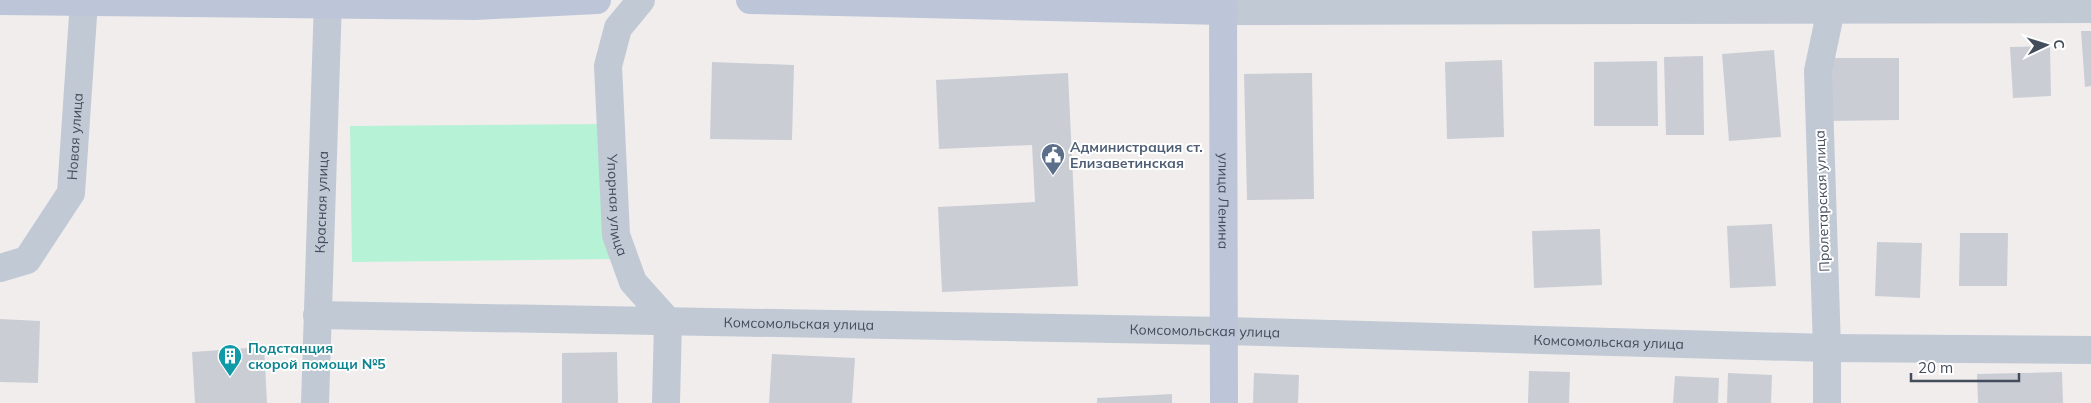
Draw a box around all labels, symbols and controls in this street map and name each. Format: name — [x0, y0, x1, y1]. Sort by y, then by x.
north arrow — [2021, 20, 2071, 70]
text: С — [2050, 39, 2068, 50]
street label: Новая улица — [63, 92, 87, 181]
street label: Пролетарская улица — [1811, 130, 1833, 272]
place label: Администрация ст. Елизаветинская — [1070, 138, 1203, 172]
public building icon: Администрация ст. Елизаветинская — [1040, 142, 1066, 176]
street label: Красная улица — [311, 151, 332, 254]
street label: Упорная улица — [603, 153, 632, 258]
street label: улица Ленина — [1214, 153, 1233, 249]
street label: Комсомольская улица — [723, 313, 874, 334]
street label: Комсомольская улица — [1129, 320, 1280, 342]
street label: Комсомольская улица — [1533, 331, 1684, 353]
place label: Подстанция скорой помощи №5 — [248, 339, 386, 373]
building icon: Подстанция скорой помощи №5 — [217, 343, 243, 377]
scale bar — [1911, 350, 2018, 382]
text: 20 m — [1918, 358, 1953, 377]

